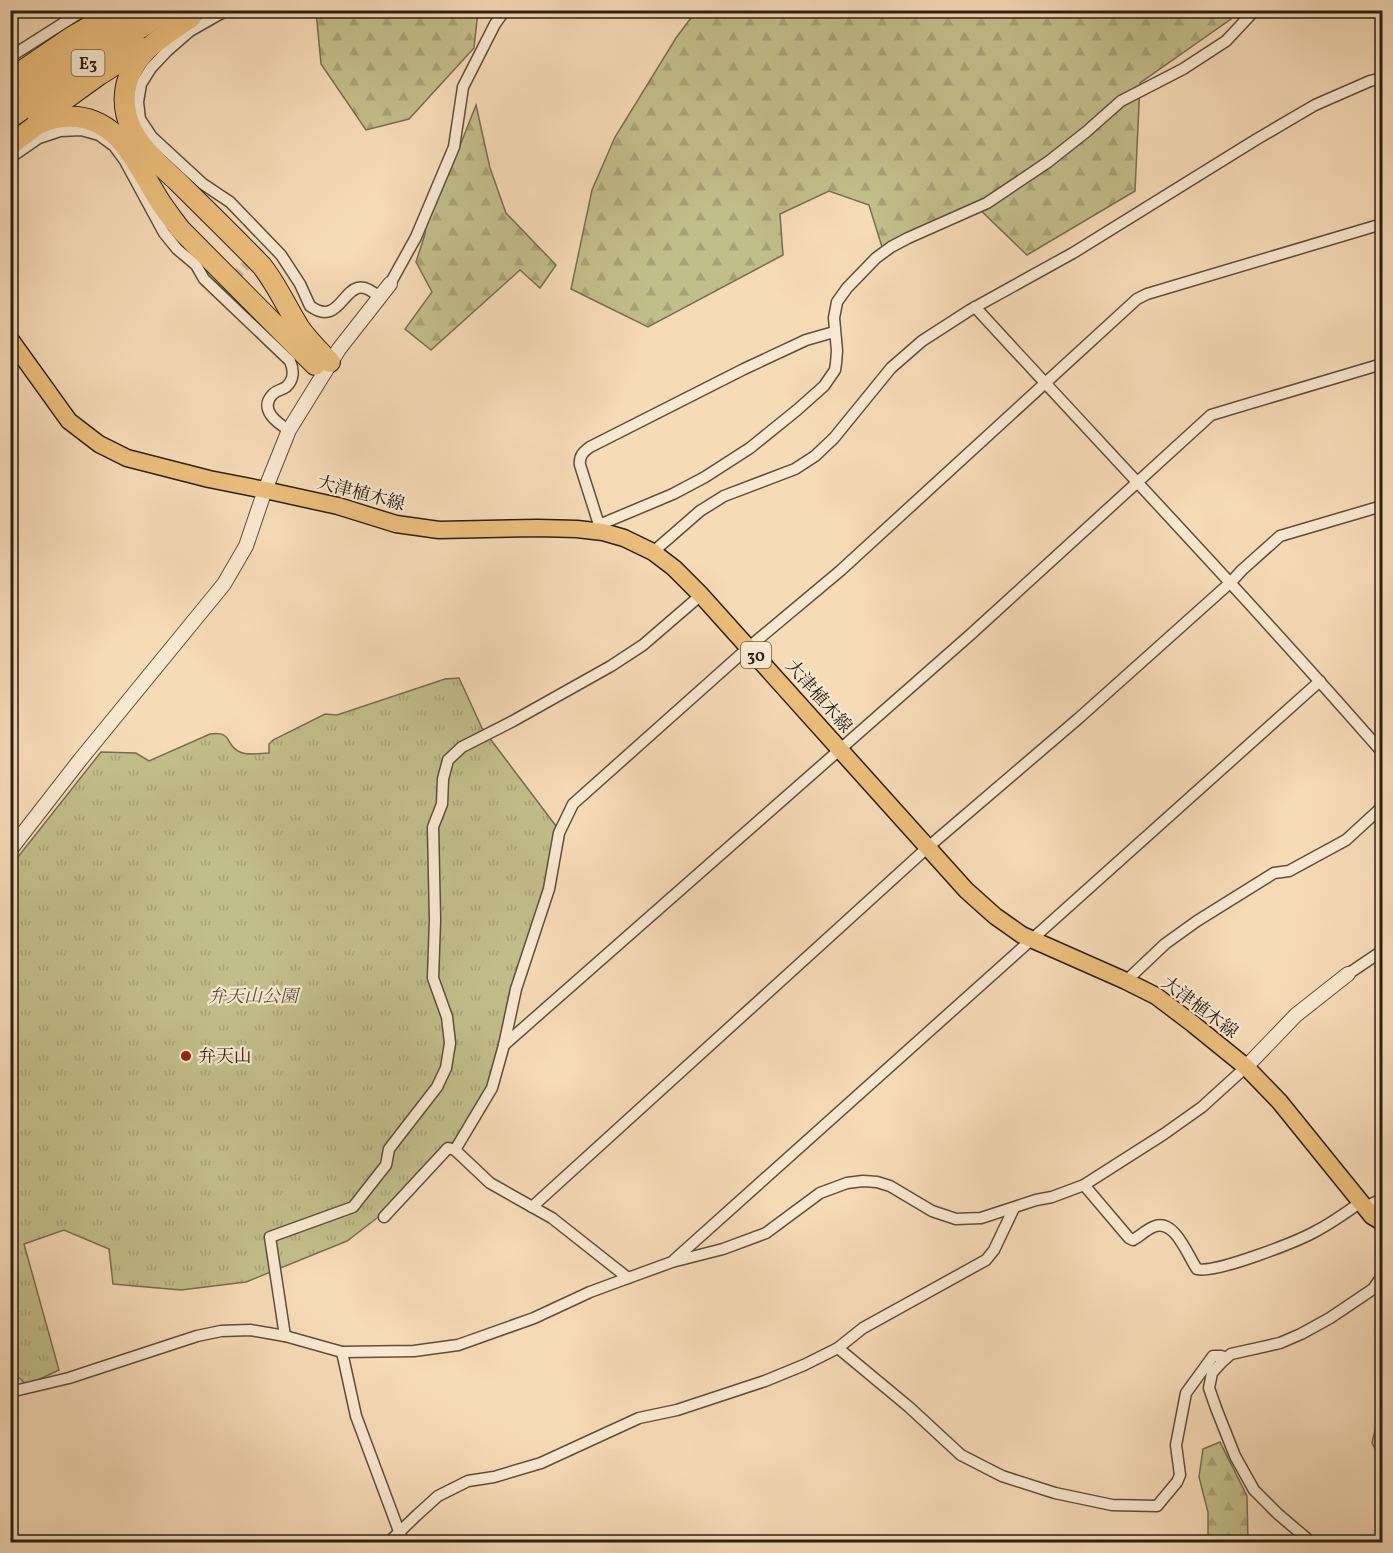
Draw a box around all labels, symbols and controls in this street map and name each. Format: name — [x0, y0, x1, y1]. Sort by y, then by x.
road number: E3 — [72, 50, 104, 76]
street label: 大津植木線 — [314, 471, 407, 518]
road number: 30 — [741, 642, 771, 668]
street label: 大津植木線 — [779, 655, 857, 739]
street label: 大津植木線 — [1156, 971, 1243, 1045]
park label: 弁天山公園 — [208, 985, 301, 1010]
place label: 弁天山 — [198, 1045, 252, 1070]
marker: 弁天山 — [179, 1049, 193, 1063]

